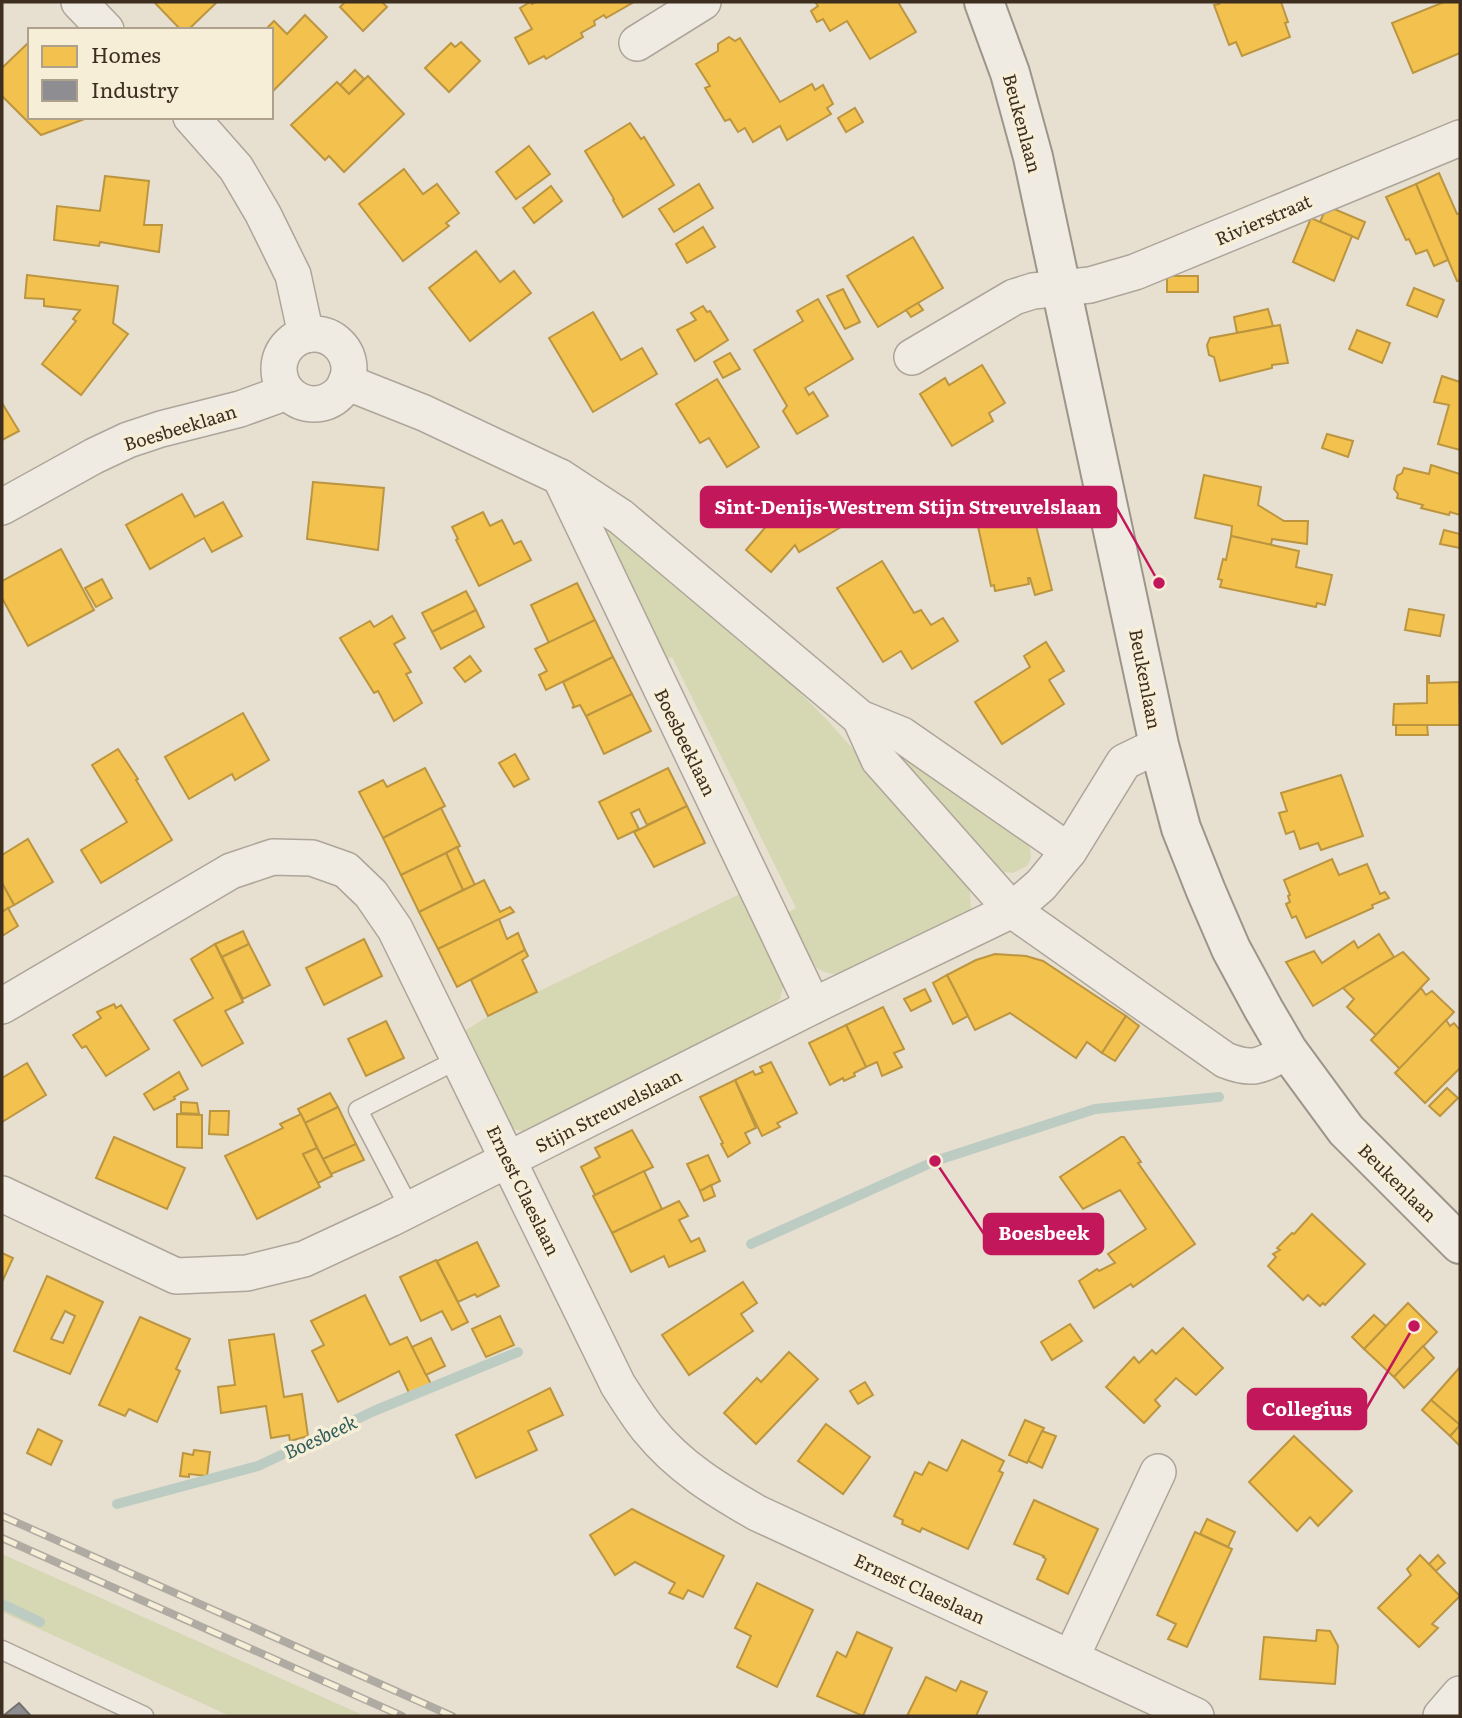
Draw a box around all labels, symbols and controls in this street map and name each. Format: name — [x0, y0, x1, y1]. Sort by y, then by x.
legend — [28, 28, 273, 119]
text: Homes — [91, 38, 161, 69]
street label: Beukenlaan — [997, 70, 1049, 176]
text: Industry — [91, 73, 179, 104]
street label: Rivierstraat — [1211, 186, 1316, 251]
street label: Boesbeeklaan — [120, 397, 240, 457]
callout: Sint-Denijs-Westrem Stijn Streuvelslaan — [701, 487, 1116, 527]
text: Sint-Denijs-Westrem Stijn Streuvelslaan — [715, 492, 1101, 520]
street label: Beukenlaan — [1123, 627, 1169, 732]
street label: Boesbeeklaan — [648, 684, 724, 800]
street label: Stijn Streuvelslaan — [530, 1061, 686, 1159]
street label: Ernest Claeslaan — [481, 1120, 567, 1260]
street label: Beukenlaan — [1353, 1137, 1444, 1228]
callout: Boesbeek — [984, 1214, 1103, 1254]
text: Boesbeek — [998, 1218, 1090, 1246]
callout: Collegius — [1248, 1389, 1366, 1429]
text: Collegius — [1262, 1394, 1352, 1422]
water label: Boesbeek — [279, 1407, 362, 1465]
street label: Ernest Claeslaan — [850, 1546, 990, 1630]

